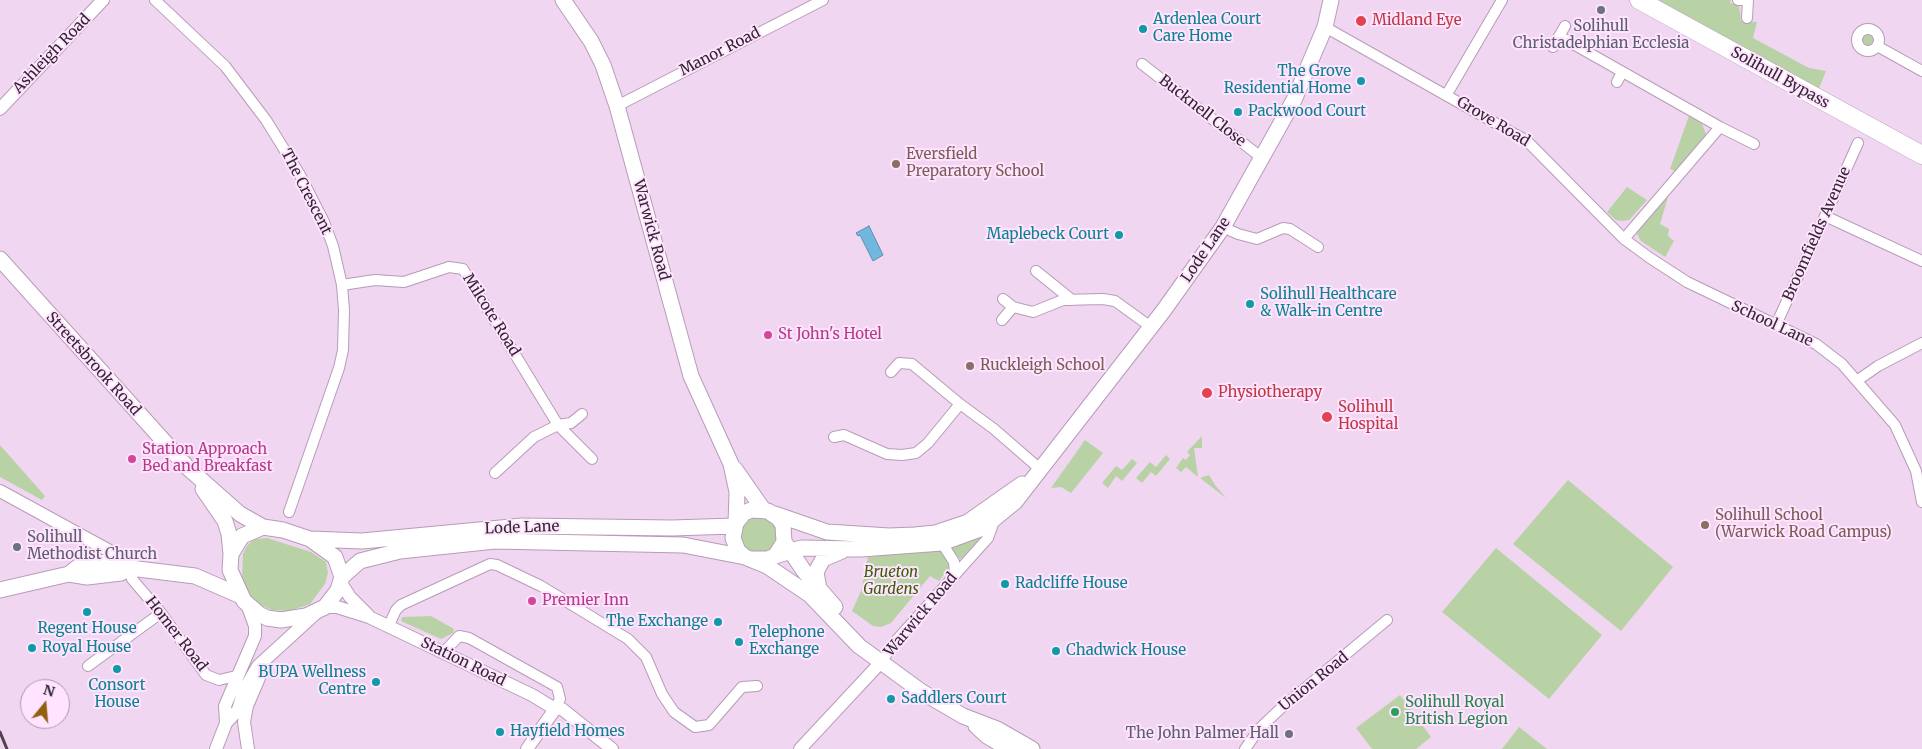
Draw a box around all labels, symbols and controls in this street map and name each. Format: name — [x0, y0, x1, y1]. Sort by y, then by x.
marker: Solihull Christadelphian Ecclesia — [1595, 4, 1607, 16]
street label: Ashleigh Road — [10, 11, 94, 97]
place label: Ardenlea Court Care Home — [1153, 11, 1261, 46]
place label: Midland Eye — [1372, 12, 1462, 30]
marker: Midland Eye — [1354, 14, 1368, 28]
place label: Solihull Christadelphian Ecclesia — [1513, 18, 1689, 53]
marker: Ardenlea Court Care Home — [1137, 23, 1149, 35]
street label: Manor Road — [677, 24, 763, 80]
street label: Solihull Bypass — [1728, 43, 1832, 113]
place label: The Grove Residential Home — [1224, 63, 1351, 98]
street label: Bucknell Close — [1155, 71, 1249, 151]
marker: The Grove Residential Home — [1355, 75, 1367, 87]
street label: Grove Road — [1453, 93, 1533, 151]
place label: Packwood Court — [1248, 103, 1366, 121]
marker: Packwood Court — [1232, 106, 1244, 118]
street label: The Crescent — [277, 146, 335, 238]
place label: Eversfield Preparatory School — [906, 146, 1044, 181]
marker: Eversfield Preparatory School — [890, 158, 902, 170]
street label: Broomfields Avenue — [1779, 164, 1855, 304]
street label: Warwick Road — [629, 177, 673, 283]
street label: Lode Lane — [1178, 214, 1234, 286]
place label: Maplebeck Court — [987, 226, 1109, 244]
marker: Maplebeck Court — [1113, 229, 1125, 241]
street label: Milcote Road — [459, 270, 523, 360]
place label: Solihull Healthcare & Walk-in Centre — [1260, 286, 1397, 321]
street label: School Lane — [1728, 297, 1816, 351]
marker: Solihull Healthcare & Walk-in Centre — [1244, 298, 1256, 310]
street label: Streetsbrook Road — [42, 309, 144, 419]
place label: St John's Hotel — [778, 326, 882, 344]
marker: St John's Hotel — [762, 329, 774, 341]
place label: Ruckleigh School — [980, 357, 1105, 375]
marker: Ruckleigh School — [964, 360, 976, 372]
place label: Physiotherapy — [1218, 384, 1322, 402]
marker: Physiotherapy — [1200, 386, 1214, 400]
place label: Solihull Hospital — [1338, 399, 1398, 434]
marker: Solihull Hospital — [1320, 410, 1334, 424]
place label: Station Approach Bed and Breakfast — [142, 441, 272, 476]
marker: Station Approach Bed and Breakfast — [126, 453, 138, 465]
place label: Solihull School (Warwick Road Campus) — [1715, 507, 1892, 542]
street label: Lode Lane — [484, 518, 560, 538]
marker: Solihull School (Warwick Road Campus) — [1699, 519, 1711, 531]
place label: Solihull Methodist Church — [27, 529, 157, 564]
marker: Solihull Methodist Church — [11, 541, 23, 553]
park label: Brueton Gardens — [863, 564, 919, 599]
street label: Warwick Road — [881, 569, 961, 661]
place label: Radcliffe House — [1015, 575, 1128, 593]
marker: Radcliffe House — [999, 578, 1011, 590]
place label: Premier Inn — [542, 592, 629, 610]
street label: Homer Road — [141, 593, 211, 675]
marker: Premier Inn — [526, 595, 538, 607]
marker: Regent House — [81, 606, 93, 618]
place label: The Exchange — [606, 613, 708, 631]
marker: The Exchange — [712, 616, 724, 628]
place label: Regent House — [37, 620, 137, 638]
place label: Telephone Exchange — [749, 624, 825, 659]
street label: Station Road — [418, 634, 508, 690]
marker: Telephone Exchange — [733, 636, 745, 648]
place label: Royal House — [42, 639, 131, 657]
marker: Royal House — [26, 642, 38, 654]
place label: Chadwick House — [1066, 642, 1186, 660]
marker: Chadwick House — [1050, 645, 1062, 657]
street label: Union Road — [1276, 649, 1352, 715]
marker: Consort House — [111, 663, 123, 675]
place label: BUPA Wellness Centre — [258, 664, 366, 699]
marker: BUPA Wellness Centre — [370, 676, 382, 688]
place label: Consort House — [89, 677, 145, 712]
north arrow — [20, 679, 70, 729]
text: N — [41, 680, 57, 701]
place label: Saddlers Court — [901, 690, 1007, 708]
marker: Saddlers Court — [885, 693, 897, 705]
place label: Solihull Royal British Legion — [1405, 694, 1508, 729]
marker: Solihull Royal British Legion — [1389, 706, 1401, 718]
place label: Hayfield Homes — [510, 723, 625, 741]
place label: The John Palmer Hall — [1126, 725, 1279, 743]
marker: Hayfield Homes — [494, 726, 506, 738]
marker: The John Palmer Hall — [1283, 728, 1295, 740]

